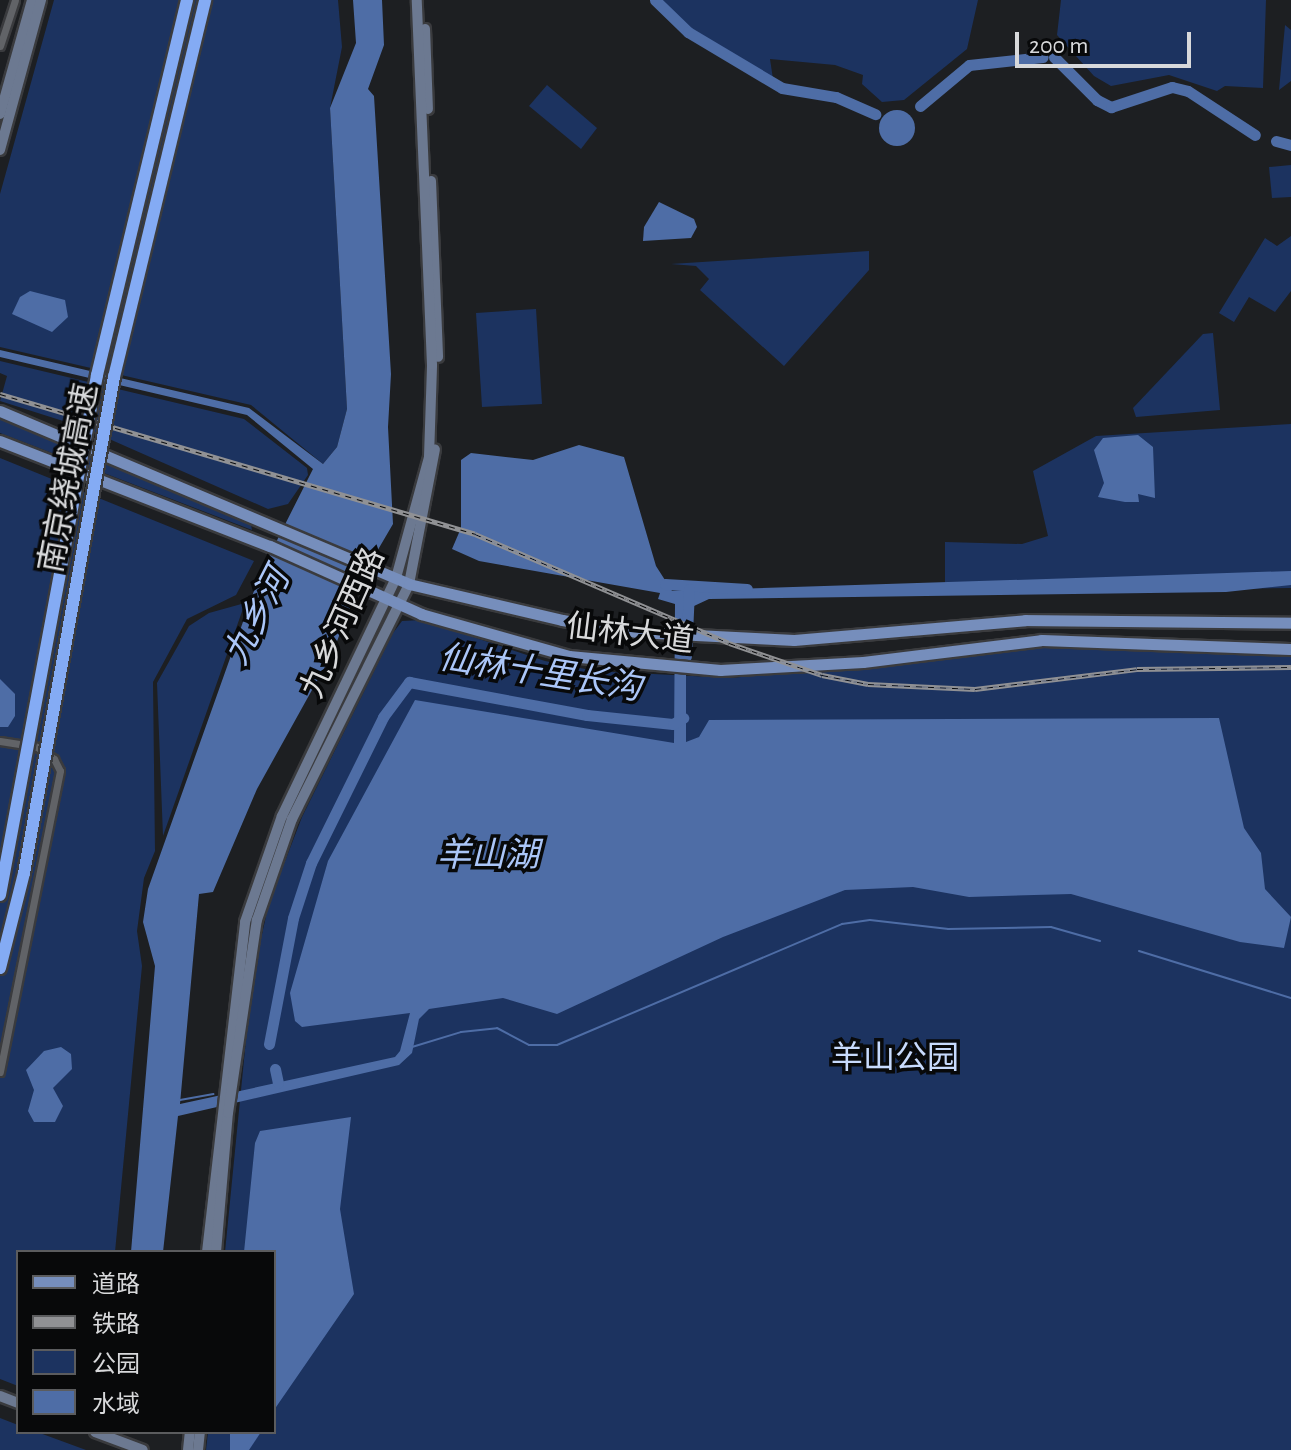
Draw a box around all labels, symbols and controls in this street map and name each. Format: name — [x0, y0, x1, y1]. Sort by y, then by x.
scale bar — [1019, 16, 1195, 66]
text: 200 m — [1029, 34, 1088, 58]
street label: 南京绕城高速 — [32, 380, 106, 576]
street label: 九乡河西路 — [293, 542, 393, 704]
water label: 九乡河 — [217, 562, 299, 672]
street label: 仙林大道 — [564, 607, 696, 661]
water label: 仙林十里长沟 — [436, 638, 644, 710]
water label: 羊山湖 — [437, 837, 539, 877]
park label: 羊山公园 — [831, 1039, 959, 1077]
legend — [16, 1250, 276, 1434]
text: 道路 — [92, 1273, 140, 1297]
text: 铁路 — [92, 1313, 140, 1337]
text: 公园 — [92, 1353, 140, 1377]
text: 水域 — [92, 1393, 140, 1417]

